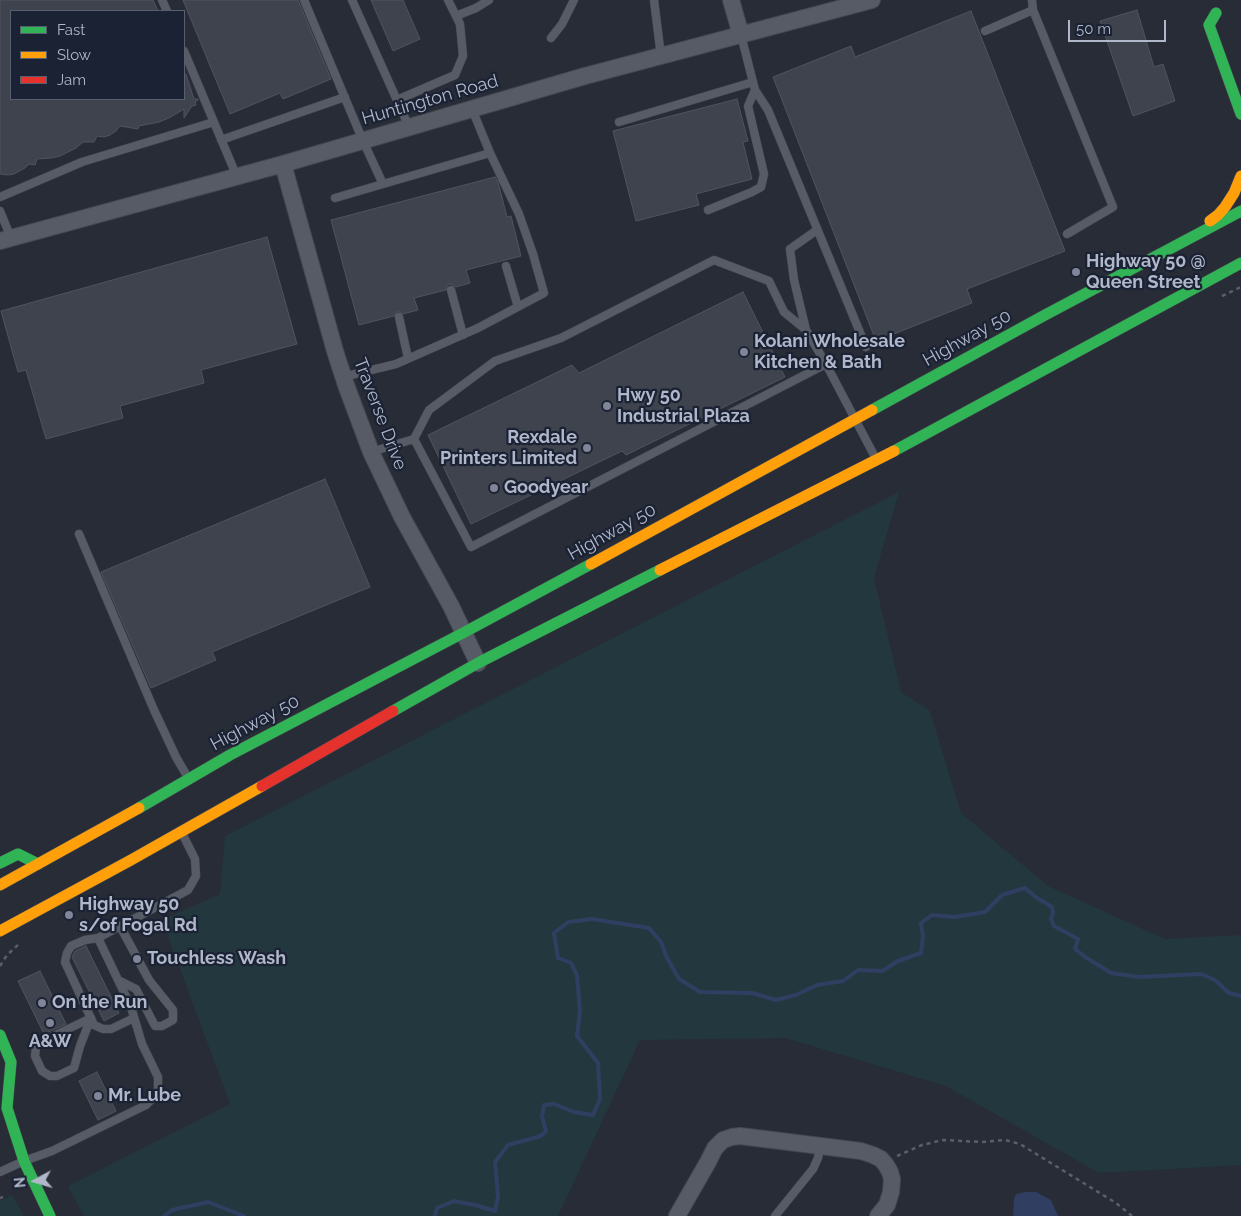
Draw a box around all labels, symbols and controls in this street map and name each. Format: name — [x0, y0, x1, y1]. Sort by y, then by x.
legend — [10, 10, 185, 100]
scale bar — [1071, 10, 1168, 42]
text: 50 m — [1076, 20, 1111, 38]
text: Fast — [57, 21, 85, 39]
text: Slow — [57, 46, 91, 64]
street label: Huntington Road — [359, 70, 501, 130]
text: Jam — [57, 71, 86, 89]
place label: Highway 50 @ Queen Street — [1086, 251, 1206, 294]
marker: Highway 50 @ Queen Street — [1070, 266, 1082, 278]
street label: Highway 50 — [919, 305, 1015, 371]
place label: Kolani Wholesale Kitchen & Bath — [754, 331, 905, 374]
marker: Kolani Wholesale Kitchen & Bath — [738, 346, 750, 358]
street label: Traverse Drive — [349, 355, 411, 473]
place label: Hwy 50 Industrial Plaza — [617, 385, 750, 428]
marker: Hwy 50 Industrial Plaza — [601, 400, 613, 412]
place label: Rexdale Printers Limited — [440, 427, 577, 469]
marker: Rexdale Printers Limited — [581, 442, 593, 454]
place label: Goodyear — [504, 477, 588, 499]
marker: Goodyear — [488, 482, 500, 494]
street label: Highway 50 — [564, 499, 660, 565]
street label: Highway 50 — [207, 691, 303, 755]
place label: Highway 50 s/of Fogal Rd — [79, 894, 197, 936]
marker: Highway 50 s/of Fogal Rd — [63, 909, 75, 921]
place label: Touchless Wash — [147, 948, 286, 970]
marker: Touchless Wash — [131, 953, 143, 965]
place label: On the Run — [52, 992, 147, 1014]
marker: On the Run — [36, 997, 48, 1009]
marker: A&W — [44, 1017, 56, 1029]
place label: A&W — [29, 1031, 71, 1053]
place label: Mr. Lube — [108, 1085, 181, 1107]
marker: Mr. Lube — [92, 1090, 104, 1102]
north arrow — [10, 1156, 60, 1206]
text: N — [12, 1176, 29, 1189]

